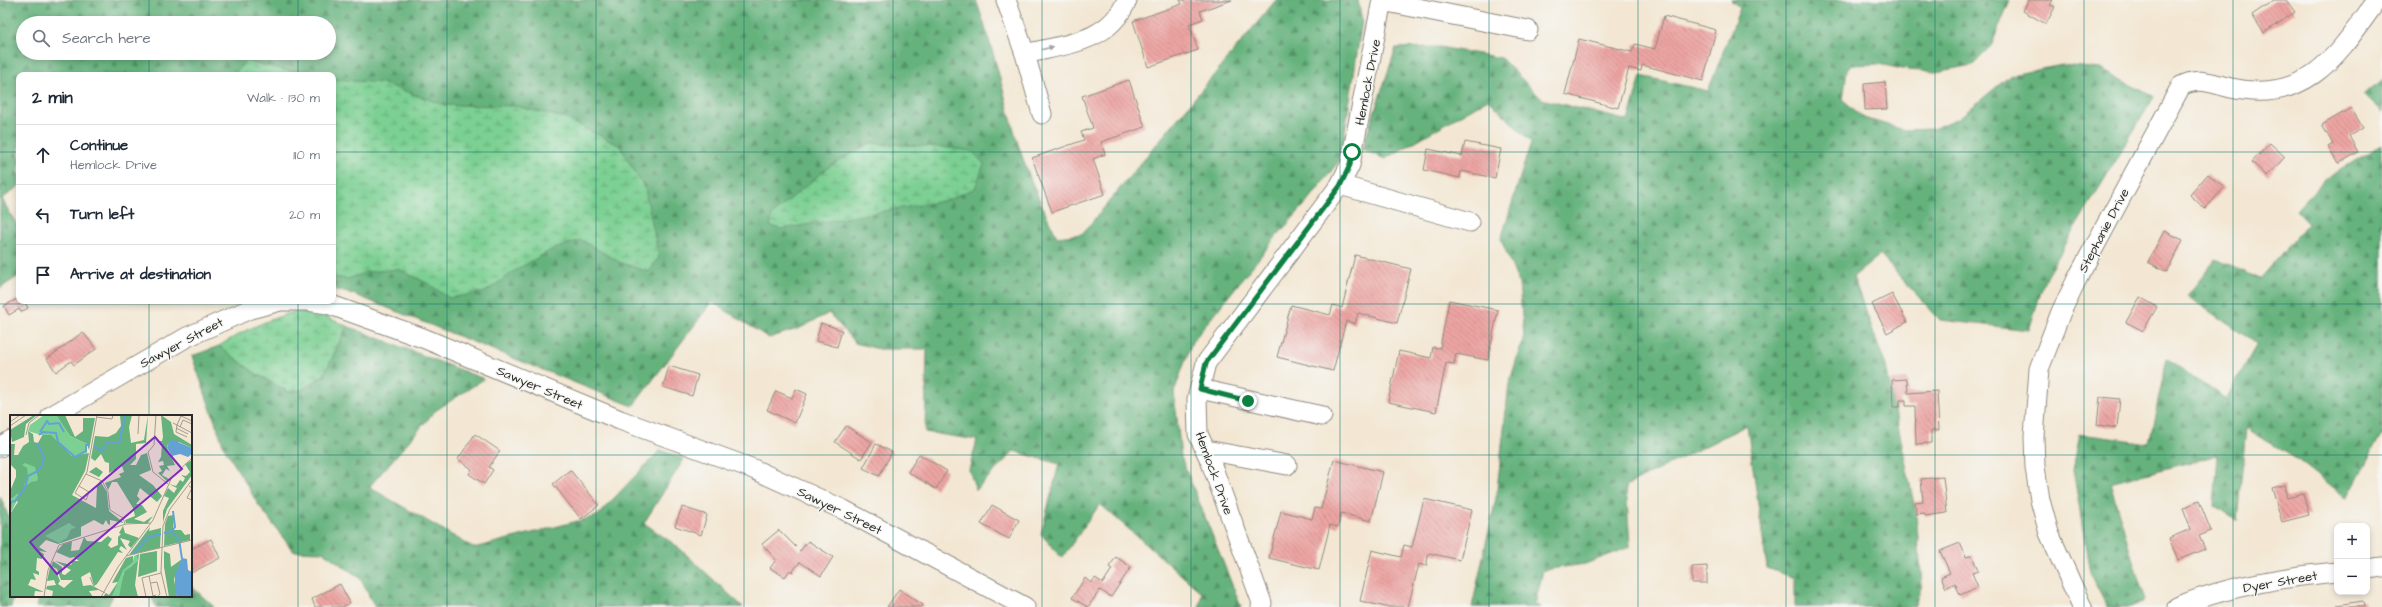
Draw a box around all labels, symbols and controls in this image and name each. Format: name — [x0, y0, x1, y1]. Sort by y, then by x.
search box — [16, 16, 336, 60]
icon: search — [30, 27, 52, 49]
text: Search here — [62, 28, 151, 49]
street label: Hemlock Drive — [1351, 38, 1385, 127]
one-way arrow — [1042, 45, 1054, 51]
text: 2 min — [32, 86, 73, 110]
text: Walk · 130 m — [247, 89, 320, 107]
text: Continue — [70, 135, 128, 156]
route start — [1343, 143, 1361, 161]
icon: ahead — [32, 144, 54, 166]
text: 110 m — [293, 146, 320, 164]
text: Hemlock Drive — [70, 156, 157, 174]
street label: Stephanie Drive — [2074, 185, 2134, 276]
icon: left — [32, 204, 54, 226]
text: Turn left — [70, 204, 134, 225]
text: 20 m — [289, 206, 320, 224]
icon: arrive — [32, 264, 54, 286]
text: Arrive at destination — [70, 264, 211, 285]
street label: Sawyer Street — [137, 313, 227, 373]
street label: Sawyer Street — [493, 362, 586, 415]
route end — [1239, 392, 1257, 410]
inset map — [10, 415, 192, 597]
street label: Hemlock Drive — [1191, 429, 1237, 517]
street label: Sawyer Street — [794, 483, 886, 540]
map controls — [2334, 523, 2370, 595]
button: + — [2334, 523, 2370, 559]
button: − — [2334, 559, 2370, 595]
street label: Dyer Street — [2242, 566, 2320, 598]

